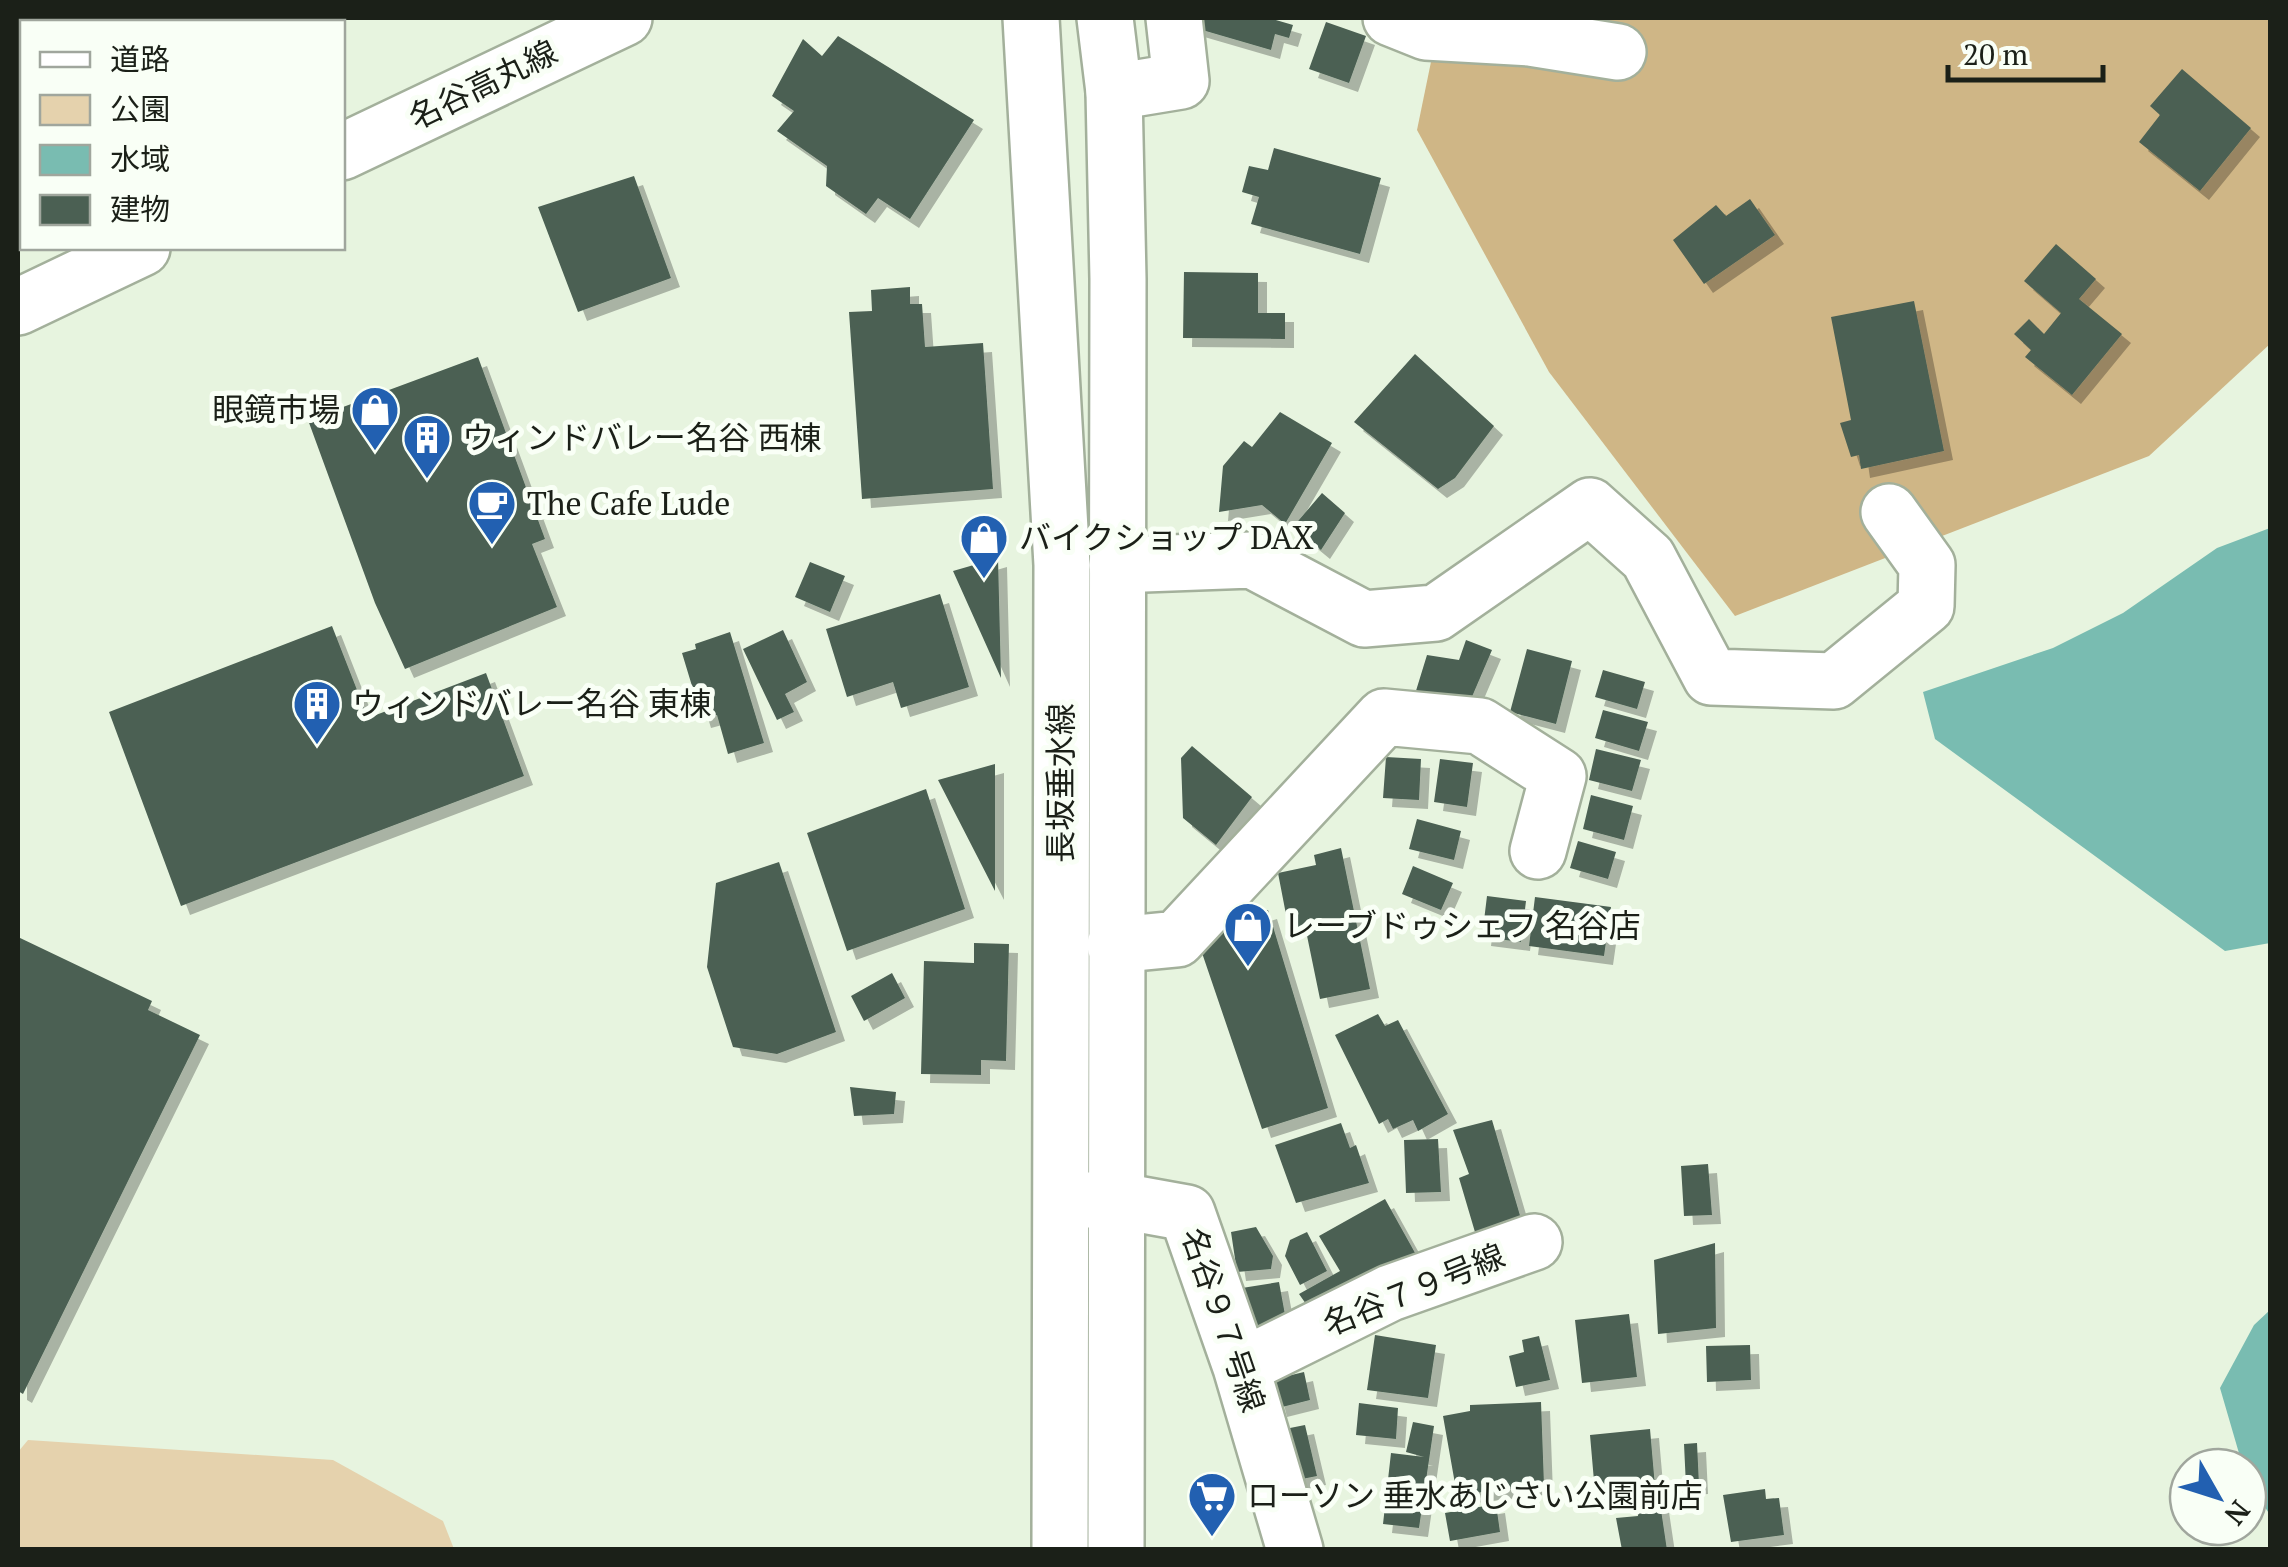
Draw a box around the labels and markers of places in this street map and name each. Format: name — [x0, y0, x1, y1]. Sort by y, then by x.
shop icon: 眼鏡市場 — [349, 384, 401, 452]
place label: 眼鏡市場 — [212, 388, 340, 430]
building icon: ウィンドバレー名谷 西棟 — [401, 412, 453, 480]
place label: ウィンドバレー名谷 西棟 — [462, 416, 822, 458]
cafe icon: The Cafe Lude — [466, 478, 518, 546]
place label: The Cafe Lude — [527, 482, 730, 524]
shop icon: バイクショップ DAX — [958, 512, 1010, 580]
place label: バイクショップ DAX — [1019, 516, 1314, 558]
building icon: ウィンドバレー名谷 東棟 — [291, 678, 343, 746]
place label: ウィンドバレー名谷 東棟 — [352, 682, 712, 724]
shop icon: レーブドゥシェフ 名谷店 — [1222, 900, 1274, 968]
place label: レーブドゥシェフ 名谷店 — [1283, 904, 1641, 946]
supermarket icon: ローソン 垂水あじさい公園前店 — [1186, 1470, 1238, 1538]
place label: ローソン 垂水あじさい公園前店 — [1247, 1474, 1703, 1516]

